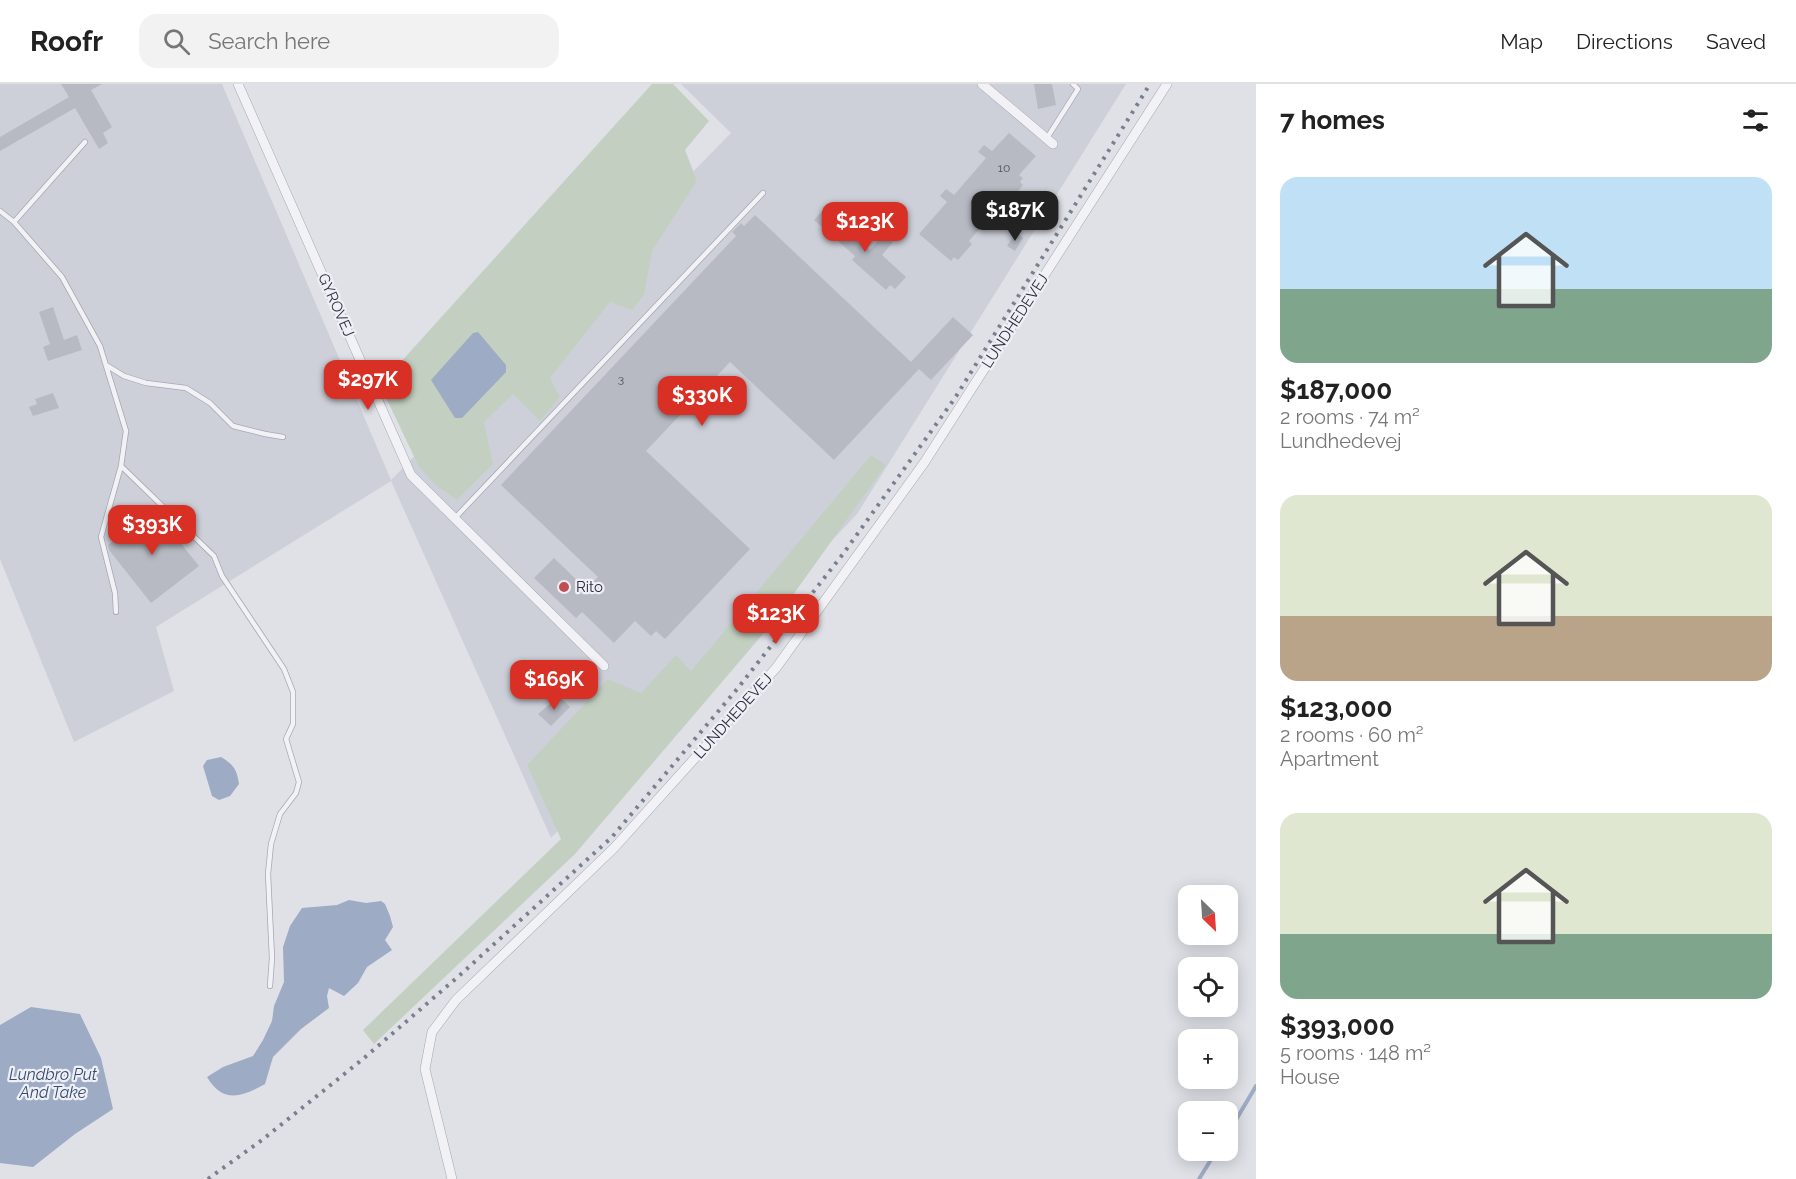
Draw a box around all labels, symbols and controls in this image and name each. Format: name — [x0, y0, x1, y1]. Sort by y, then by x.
search box — [139, 14, 559, 68]
text: Roofr — [30, 25, 103, 58]
icon: search — [160, 25, 193, 58]
text: Search here — [208, 28, 330, 54]
text: Map — [1500, 29, 1543, 54]
text: Directions — [1576, 29, 1673, 54]
text: Saved — [1706, 29, 1766, 54]
icon: filters — [1739, 104, 1772, 137]
text: 7 homes — [1280, 105, 1385, 135]
house number: 10 — [998, 161, 1010, 175]
pin: $187K — [973, 191, 1057, 242]
text: $187K — [985, 198, 1045, 222]
pin: $123K — [823, 202, 907, 253]
text: $123K — [836, 209, 894, 233]
icon: home — [1472, 216, 1580, 324]
street label: GYROVEJ — [314, 271, 358, 339]
street label: LUNDHEDEVEJ — [978, 271, 1052, 371]
pin: $297K — [326, 360, 410, 411]
text: $297K — [338, 367, 398, 391]
house number: 3 — [618, 372, 624, 386]
text: $187,000 — [1280, 375, 1392, 405]
pin: $330K — [660, 376, 744, 427]
text: $330K — [672, 383, 732, 407]
text: 2 rooms · 74 m² — [1280, 405, 1420, 429]
text: Lundhedevej — [1280, 429, 1401, 453]
pin: $393K — [110, 505, 194, 556]
text: $393K — [122, 512, 182, 536]
icon: home — [1472, 534, 1580, 642]
place label: Rito — [576, 578, 603, 596]
marker: Rito — [557, 580, 571, 594]
pin: $123K — [734, 594, 818, 645]
text: $123K — [747, 601, 805, 625]
pin: $169K — [512, 660, 596, 711]
text: $169K — [524, 667, 584, 691]
street label: LUNDHEDEVEJ — [690, 670, 776, 762]
text: $123,000 — [1280, 693, 1392, 723]
text: 2 rooms · 60 m² — [1280, 723, 1424, 747]
text: Apartment — [1280, 747, 1379, 771]
icon: home — [1472, 852, 1580, 960]
north arrow — [1178, 885, 1238, 945]
map controls — [1178, 885, 1238, 1161]
button: locate — [1178, 957, 1238, 1017]
text: $393,000 — [1280, 1011, 1395, 1041]
button: + — [1178, 1029, 1238, 1089]
text: 5 rooms · 148 m² — [1280, 1041, 1431, 1065]
water label: Lundbro Put And Take — [9, 1065, 98, 1102]
text: House — [1280, 1065, 1340, 1089]
button: − — [1178, 1101, 1238, 1161]

